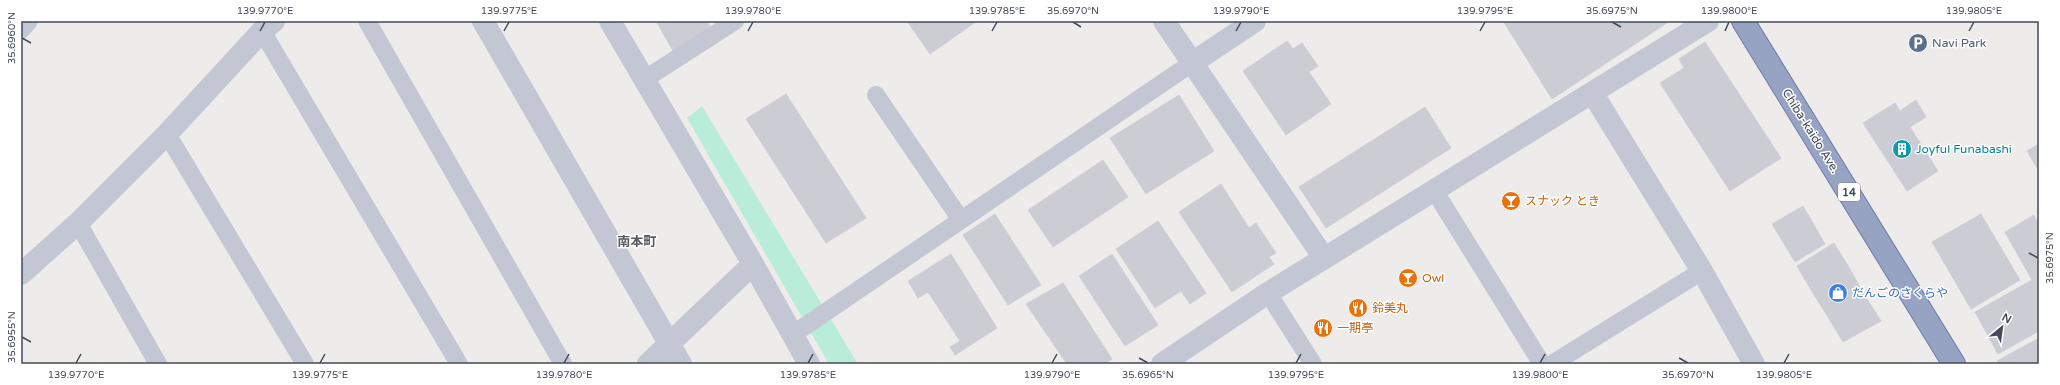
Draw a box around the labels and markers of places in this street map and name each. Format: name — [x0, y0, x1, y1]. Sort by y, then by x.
parking icon: Navi Park — [1907, 32, 1929, 54]
place label: Navi Park — [1932, 36, 1987, 50]
building icon: Joyful Funabashi — [1891, 138, 1913, 160]
place label: Joyful Funabashi — [1916, 142, 2012, 156]
bar icon: スナック とき — [1500, 190, 1522, 212]
place label: スナック とき — [1525, 194, 1600, 208]
bar icon: Owl — [1397, 267, 1419, 289]
place label: Owl — [1422, 271, 1444, 285]
shop icon: だんごのさくらや — [1827, 282, 1849, 304]
place label: だんごのさくらや — [1852, 286, 1948, 300]
restaurant icon: 鈴美丸 — [1347, 297, 1369, 319]
place label: 鈴美丸 — [1372, 301, 1408, 315]
restaurant icon: 一期亭 — [1312, 317, 1334, 339]
place label: 一期亭 — [1337, 321, 1373, 335]

